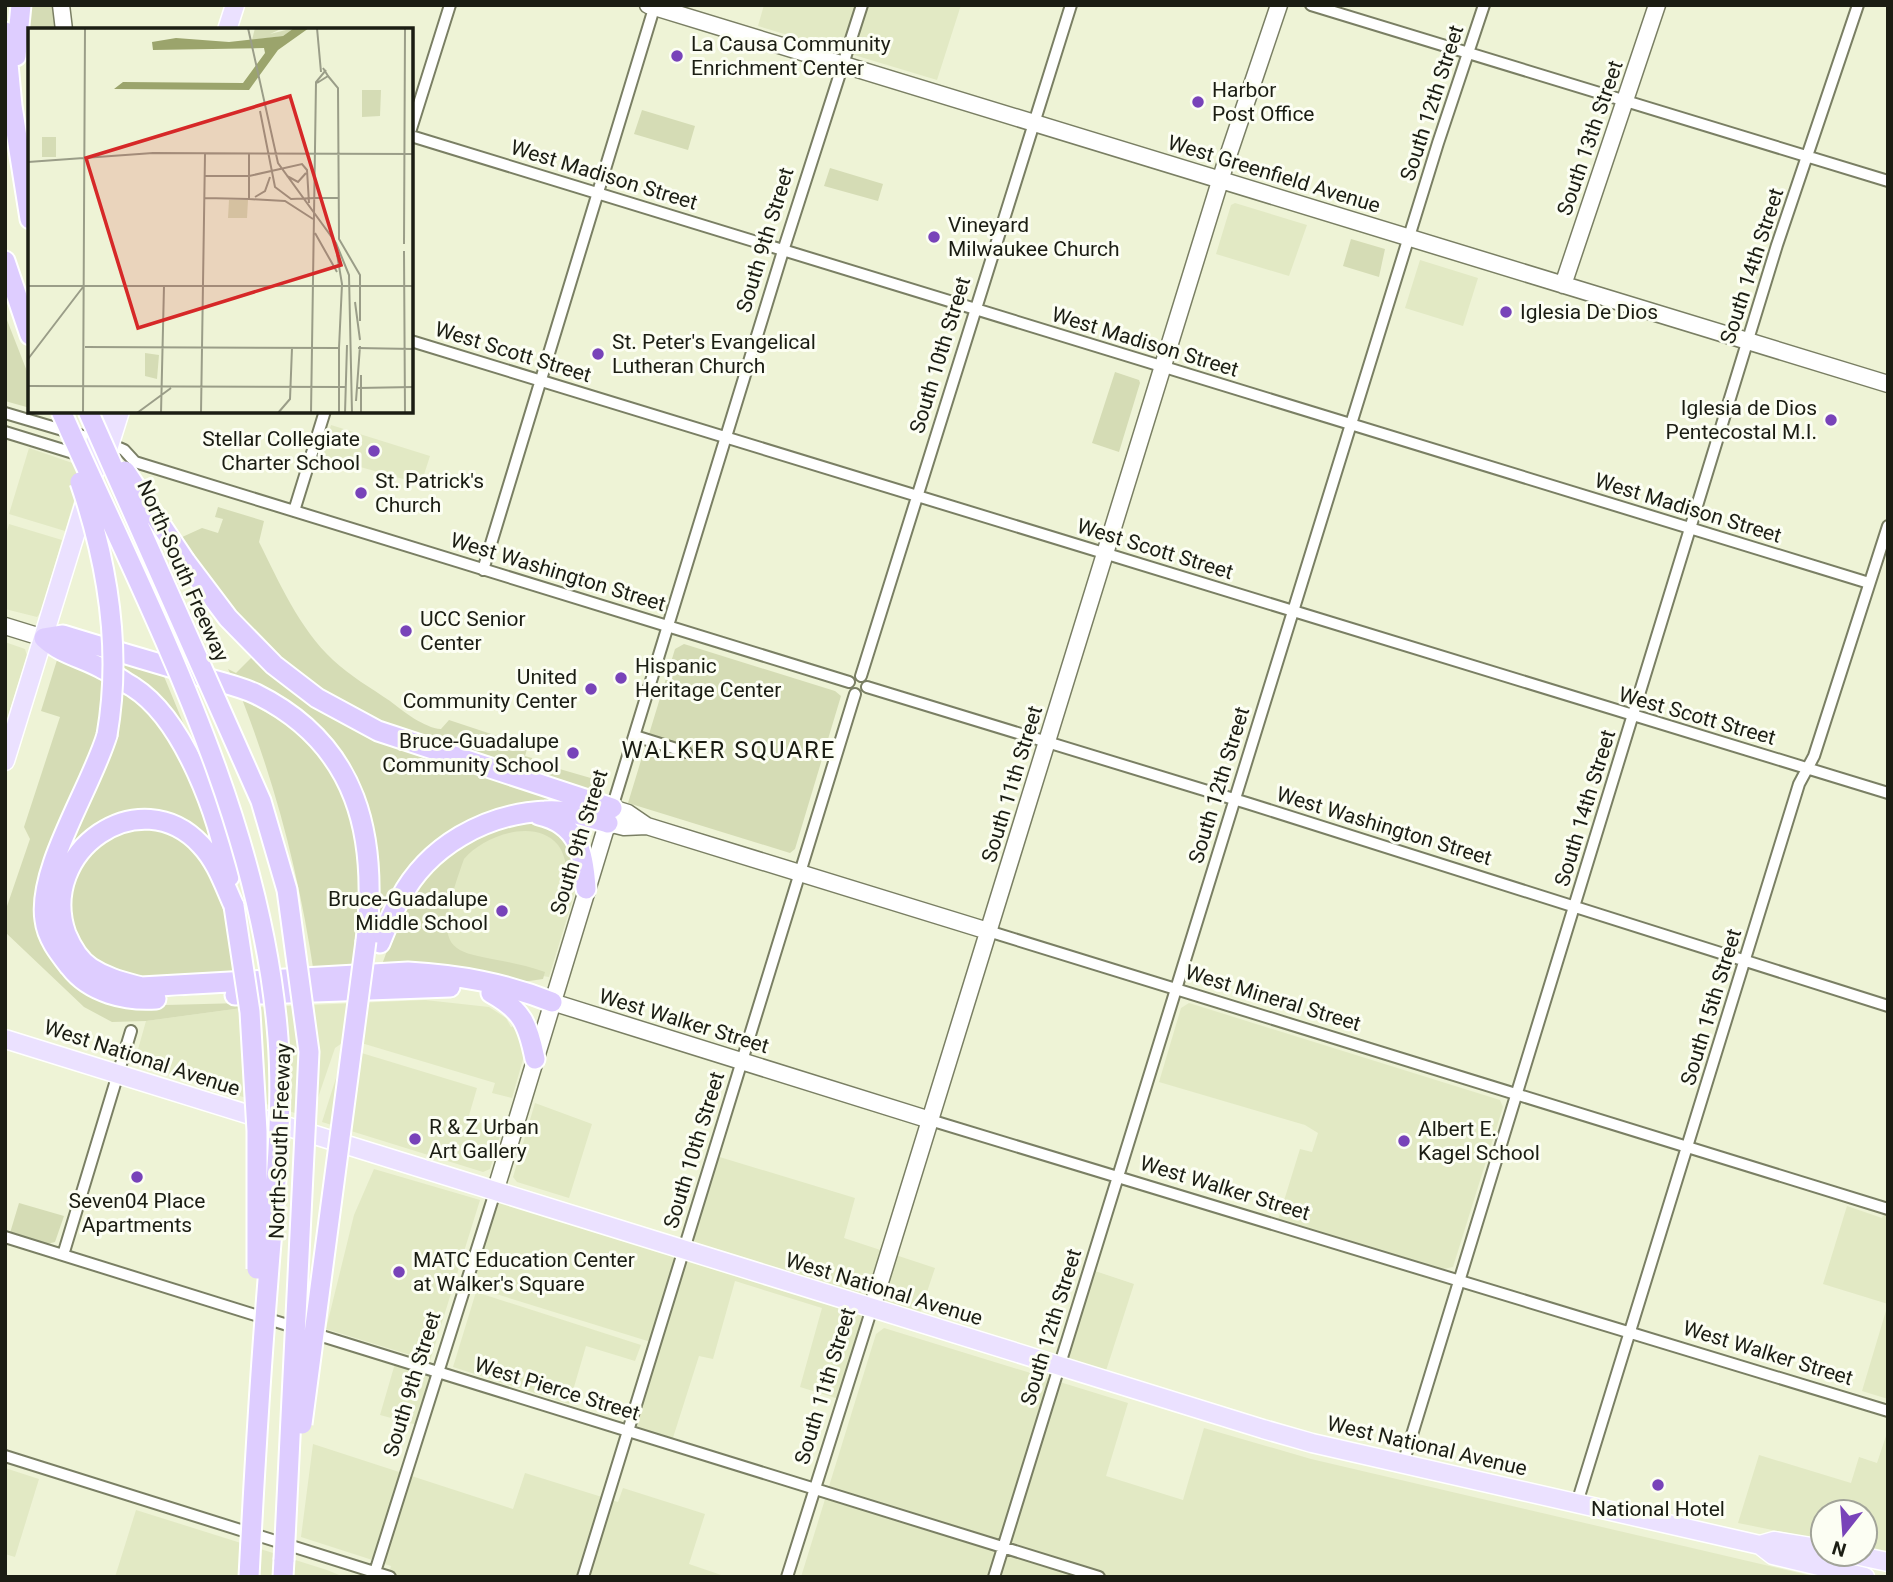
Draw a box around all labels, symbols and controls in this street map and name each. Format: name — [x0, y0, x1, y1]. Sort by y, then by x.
street label: South 12th Street — [1396, 22, 1469, 184]
inset map — [28, 28, 413, 413]
place label: La Causa Community Enrichment Center — [691, 32, 891, 80]
marker: La Causa Community Enrichment Center — [669, 48, 685, 64]
street label: South 13th Street — [1552, 57, 1628, 219]
place label: Harbor Post Office — [1212, 78, 1315, 126]
marker: Harbor Post Office — [1190, 94, 1206, 110]
street label: West Greenfield Avenue — [1165, 130, 1383, 218]
street label: West Madison Street — [508, 135, 700, 215]
street label: South 9th Street — [732, 164, 799, 315]
street label: South 14th Street — [1716, 185, 1789, 347]
place label: Vineyard Milwaukee Church — [948, 213, 1120, 261]
marker: Vineyard Milwaukee Church — [926, 229, 942, 245]
street label: South 10th Street — [905, 274, 975, 436]
place label: Iglesia De Dios — [1520, 300, 1658, 324]
street label: West Madison Street — [1049, 302, 1241, 382]
marker: Iglesia De Dios — [1498, 304, 1514, 320]
street label: West Scott Street — [432, 317, 594, 387]
place label: St. Peter's Evangelical Lutheran Church — [612, 330, 816, 378]
marker: St. Peter's Evangelical Lutheran Church — [590, 346, 606, 362]
place label: Iglesia de Dios Pentecostal M.I. — [1666, 396, 1817, 444]
marker: Iglesia de Dios Pentecostal M.I. — [1823, 412, 1839, 428]
place label: Stellar Collegiate Charter School — [202, 427, 360, 475]
marker: Stellar Collegiate Charter School — [366, 443, 382, 459]
street label: West Madison Street — [1592, 468, 1784, 548]
place label: St. Patrick's Church — [375, 469, 484, 517]
street label: North-South Freeway — [132, 477, 234, 665]
marker: St. Patrick's Church — [353, 485, 369, 501]
street label: West Scott Street — [1074, 514, 1236, 584]
street label: West Washington Street — [447, 528, 669, 616]
place label: UCC Senior Center — [420, 607, 526, 655]
marker: UCC Senior Center — [398, 623, 414, 639]
place label: Hispanic Heritage Center — [635, 654, 781, 702]
place label: United Community Center — [403, 665, 577, 713]
marker: Hispanic Heritage Center — [613, 670, 629, 686]
marker: United Community Center — [583, 681, 599, 697]
street label: West Scott Street — [1616, 682, 1778, 750]
street label: South 11th Street — [977, 703, 1047, 865]
street label: South 12th Street — [1184, 704, 1254, 866]
street label: South 14th Street — [1550, 727, 1620, 889]
place label: Bruce-Guadalupe Community School — [382, 729, 559, 777]
district label: WALKER SQUARE — [622, 736, 836, 764]
marker: Bruce-Guadalupe Community School — [565, 745, 581, 761]
street label: South 9th Street — [546, 766, 613, 917]
street label: West Washington Street — [1273, 782, 1495, 870]
place label: Bruce-Guadalupe Middle School — [328, 887, 488, 935]
marker: Bruce-Guadalupe Middle School — [494, 903, 510, 919]
street label: South 15th Street — [1676, 926, 1746, 1088]
street label: West Mineral Street — [1182, 960, 1364, 1036]
street label: West Walker Street — [596, 984, 772, 1058]
street label: West National Avenue — [41, 1015, 243, 1101]
street label: North-South Freeway — [265, 1043, 295, 1239]
street label: South 10th Street — [659, 1069, 729, 1231]
place label: R & Z Urban Art Gallery — [429, 1115, 539, 1163]
place label: Albert E. Kagel School — [1418, 1117, 1540, 1165]
marker: R & Z Urban Art Gallery — [407, 1131, 423, 1147]
marker: Albert E. Kagel School — [1396, 1133, 1412, 1149]
street label: West Walker Street — [1137, 1151, 1313, 1225]
marker: Seven04 Place Apartments — [129, 1169, 145, 1185]
place label: Seven04 Place Apartments — [69, 1189, 205, 1237]
street label: South 12th Street — [1016, 1246, 1086, 1408]
place label: MATC Education Center at Walker's Square — [413, 1248, 635, 1296]
street label: West National Avenue — [783, 1248, 985, 1330]
marker: MATC Education Center at Walker's Square — [391, 1264, 407, 1280]
street label: South 11th Street — [790, 1305, 860, 1467]
street label: South 9th Street — [379, 1308, 446, 1459]
street label: West Walker Street — [1680, 1316, 1856, 1390]
street label: West Pierce Street — [471, 1352, 643, 1426]
street label: West National Avenue — [1325, 1411, 1529, 1481]
marker: National Hotel — [1650, 1477, 1666, 1493]
place label: National Hotel — [1591, 1497, 1725, 1521]
north arrow — [1809, 1498, 1879, 1568]
text: N — [1829, 1536, 1849, 1562]

